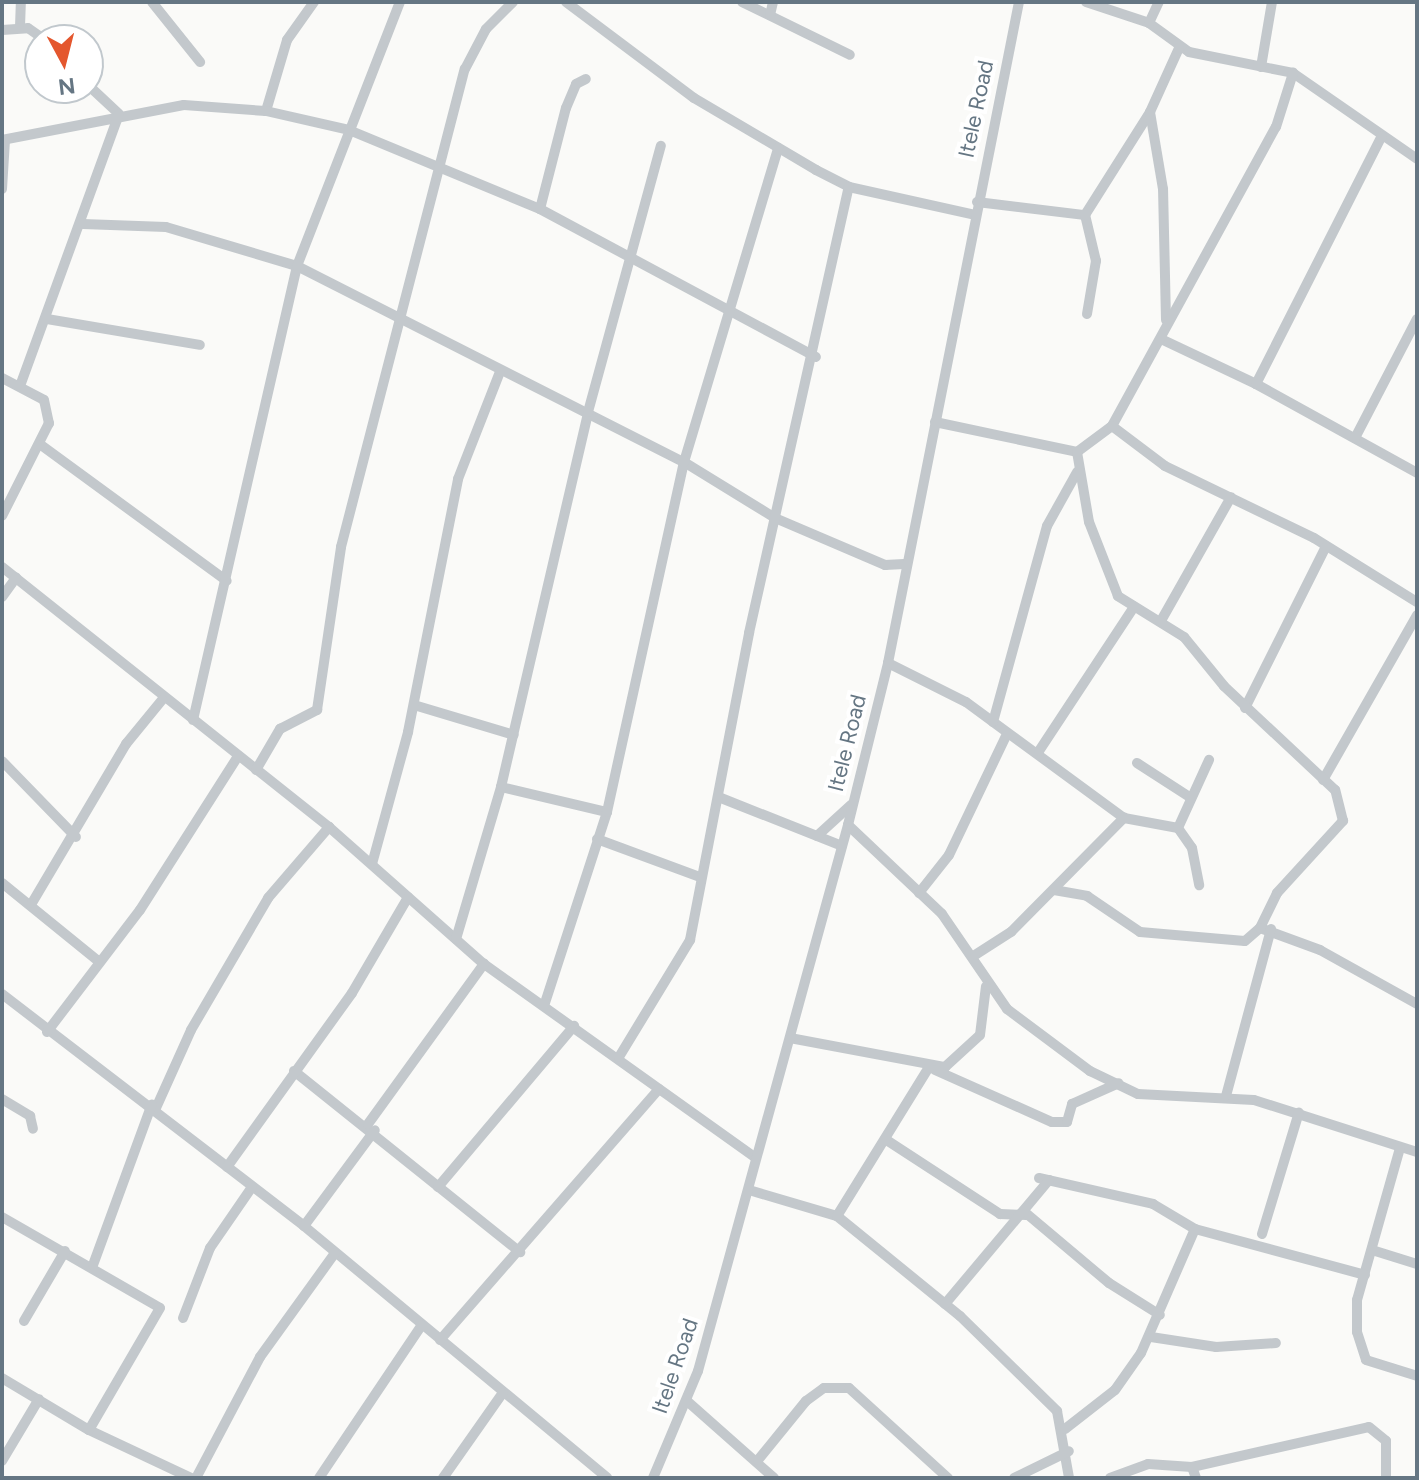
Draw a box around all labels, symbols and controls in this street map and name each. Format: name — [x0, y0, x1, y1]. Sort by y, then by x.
north arrow — [24, 24, 104, 104]
street label: Itele Road — [953, 58, 999, 160]
text: N — [57, 72, 77, 101]
street label: Itele Road — [822, 692, 872, 794]
street label: Itele Road — [646, 1315, 704, 1417]

